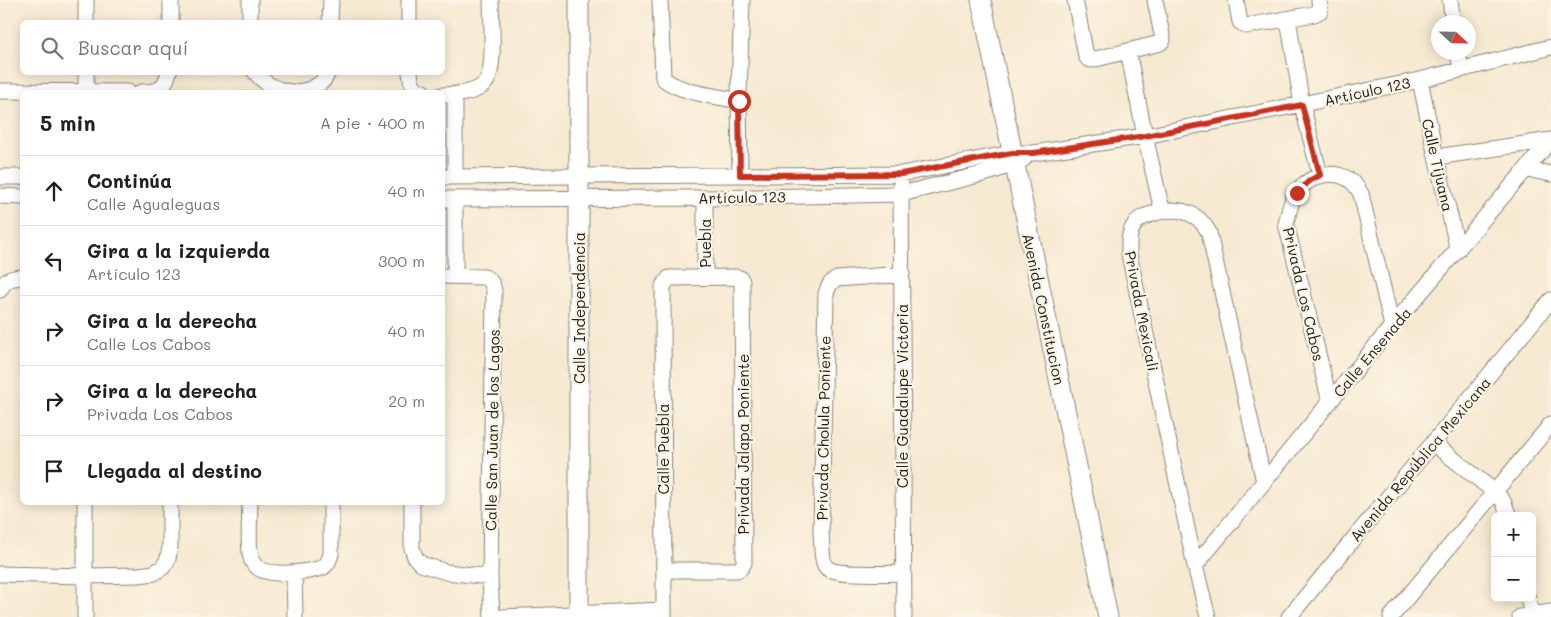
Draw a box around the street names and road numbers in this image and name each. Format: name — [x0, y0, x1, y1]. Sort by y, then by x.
street label: Artículo 123 — [1322, 72, 1412, 110]
street label: Calle Tijuana — [1418, 117, 1458, 213]
street label: Artículo 123 — [698, 186, 786, 208]
street label: Puebla — [695, 218, 715, 268]
street label: Privada Los Cabos — [1279, 225, 1329, 363]
street label: Avenida Constitucion — [1018, 231, 1070, 387]
street label: Calle Independencia — [569, 232, 589, 384]
street label: Privada Mexicali — [1121, 249, 1163, 373]
street label: Calle Ensenada — [1328, 303, 1416, 401]
street label: Calle Guadalupe Victoria — [892, 304, 912, 488]
street label: Calle San Juan de los Lagos — [480, 329, 504, 531]
street label: Privada Cholula Poniente — [811, 336, 835, 520]
street label: Privada Jalapa Poniente — [733, 354, 753, 534]
street label: Avenida República Mexicana — [1345, 372, 1495, 546]
street label: Calle Puebla — [653, 404, 673, 495]

